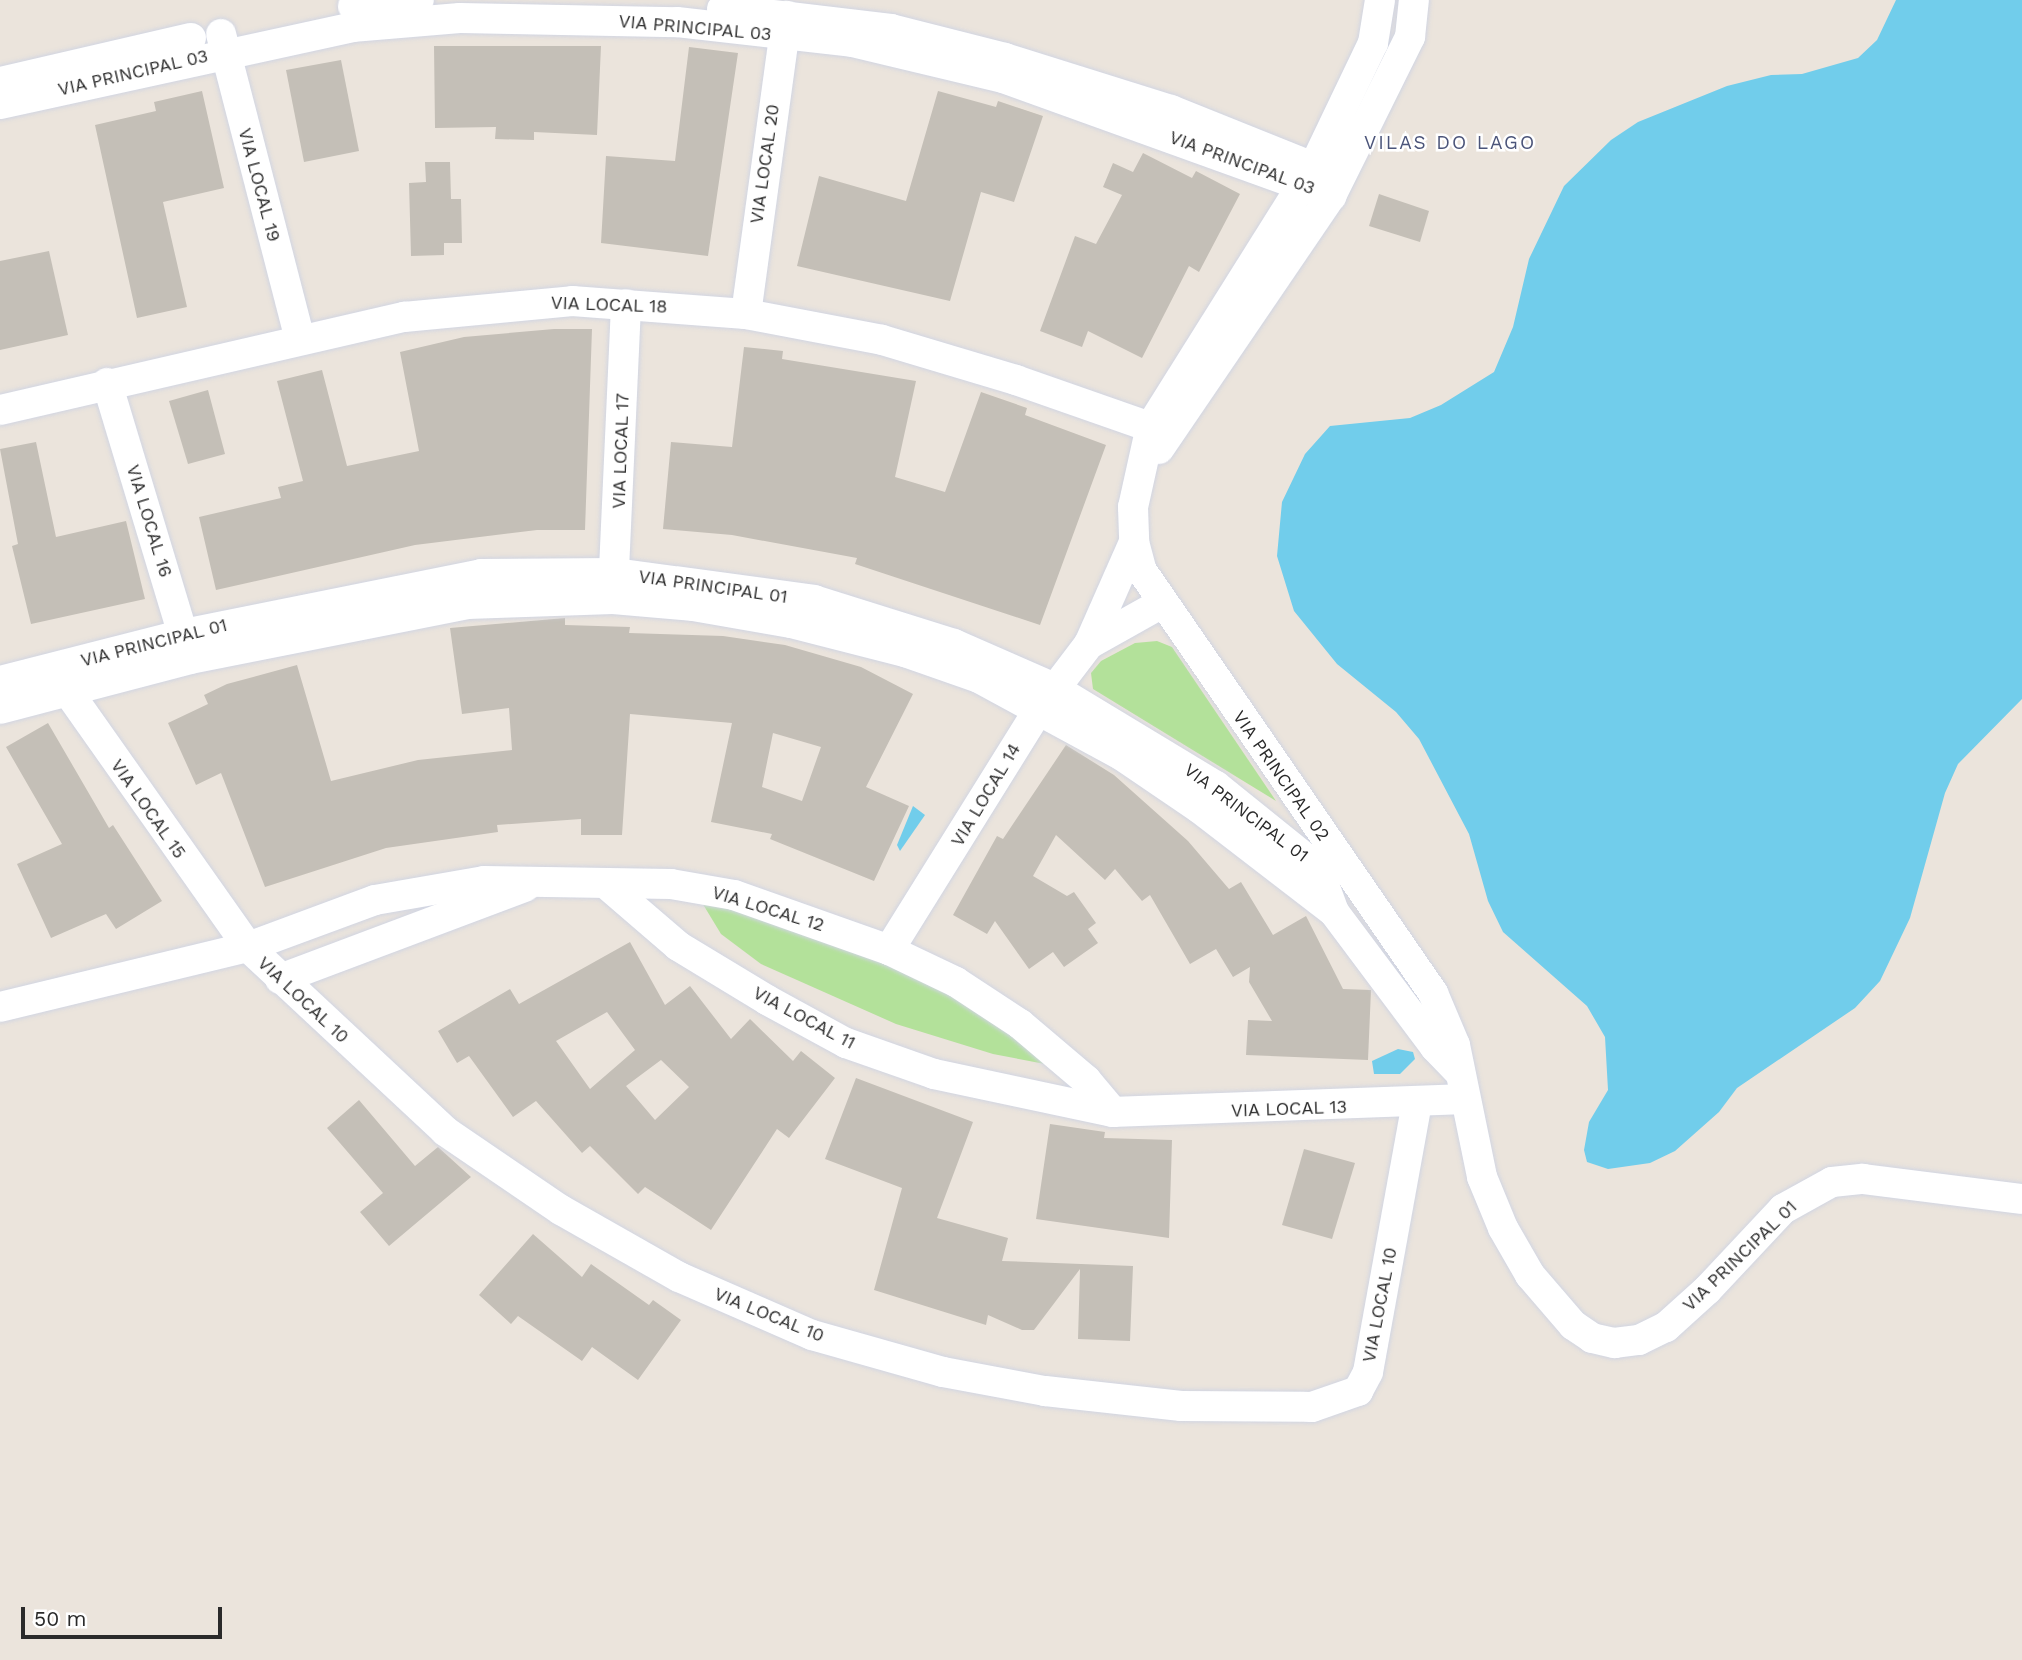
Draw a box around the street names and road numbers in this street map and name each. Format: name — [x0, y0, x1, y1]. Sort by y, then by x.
street label: VIA PRINCIPAL 03 — [617, 11, 773, 45]
street label: VIA PRINCIPAL 03 — [55, 45, 211, 101]
street label: VIA LOCAL 20 — [746, 102, 784, 226]
street label: VIA LOCAL 19 — [233, 125, 285, 245]
street label: VIA PRINCIPAL 03 — [1166, 126, 1318, 200]
street label: VIA LOCAL 18 — [550, 292, 668, 318]
street label: VIA LOCAL 17 — [608, 392, 634, 510]
street label: VIA LOCAL 16 — [121, 461, 177, 581]
street label: VIA PRINCIPAL 01 — [637, 566, 789, 608]
street label: VIA PRINCIPAL 01 — [78, 614, 230, 672]
street label: VIA PRINCIPAL 02 — [1228, 706, 1334, 846]
street label: VIA LOCAL 14 — [946, 739, 1026, 851]
street label: VIA LOCAL 15 — [105, 755, 191, 863]
street label: VIA PRINCIPAL 01 — [1179, 759, 1313, 867]
street label: VIA LOCAL 12 — [709, 881, 827, 937]
street label: VIA LOCAL 10 — [252, 952, 354, 1048]
street label: VIA LOCAL 11 — [749, 982, 859, 1054]
street label: VIA LOCAL 13 — [1230, 1096, 1348, 1122]
street label: VIA PRINCIPAL 01 — [1678, 1196, 1802, 1316]
street label: VIA LOCAL 10 — [1358, 1245, 1402, 1365]
street label: VIA LOCAL 10 — [710, 1283, 828, 1347]

